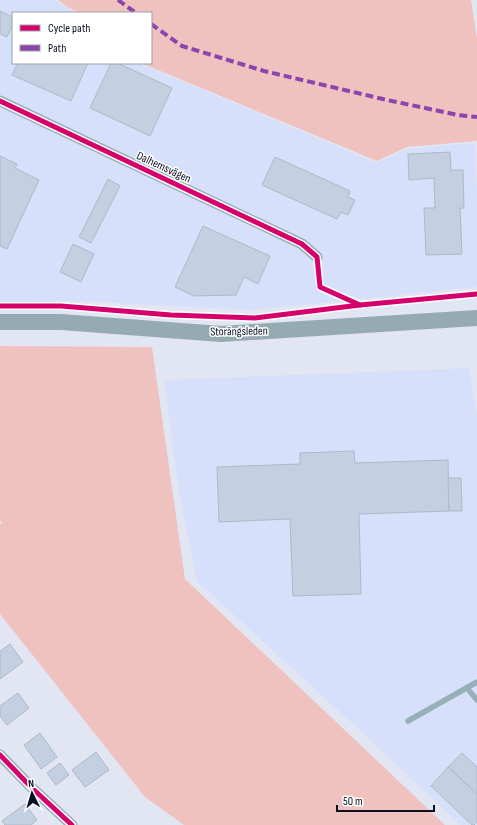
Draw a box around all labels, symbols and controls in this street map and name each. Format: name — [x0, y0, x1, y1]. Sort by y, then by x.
legend — [12, 12, 152, 64]
text: Cycle path — [48, 21, 90, 36]
text: Path — [48, 41, 66, 56]
street label: Dalhemsvägen — [134, 148, 193, 187]
street label: Storängsleden — [210, 323, 268, 340]
north arrow — [12, 773, 52, 813]
text: N — [28, 777, 35, 790]
scale bar — [337, 787, 434, 813]
text: 50 m — [343, 794, 363, 809]

